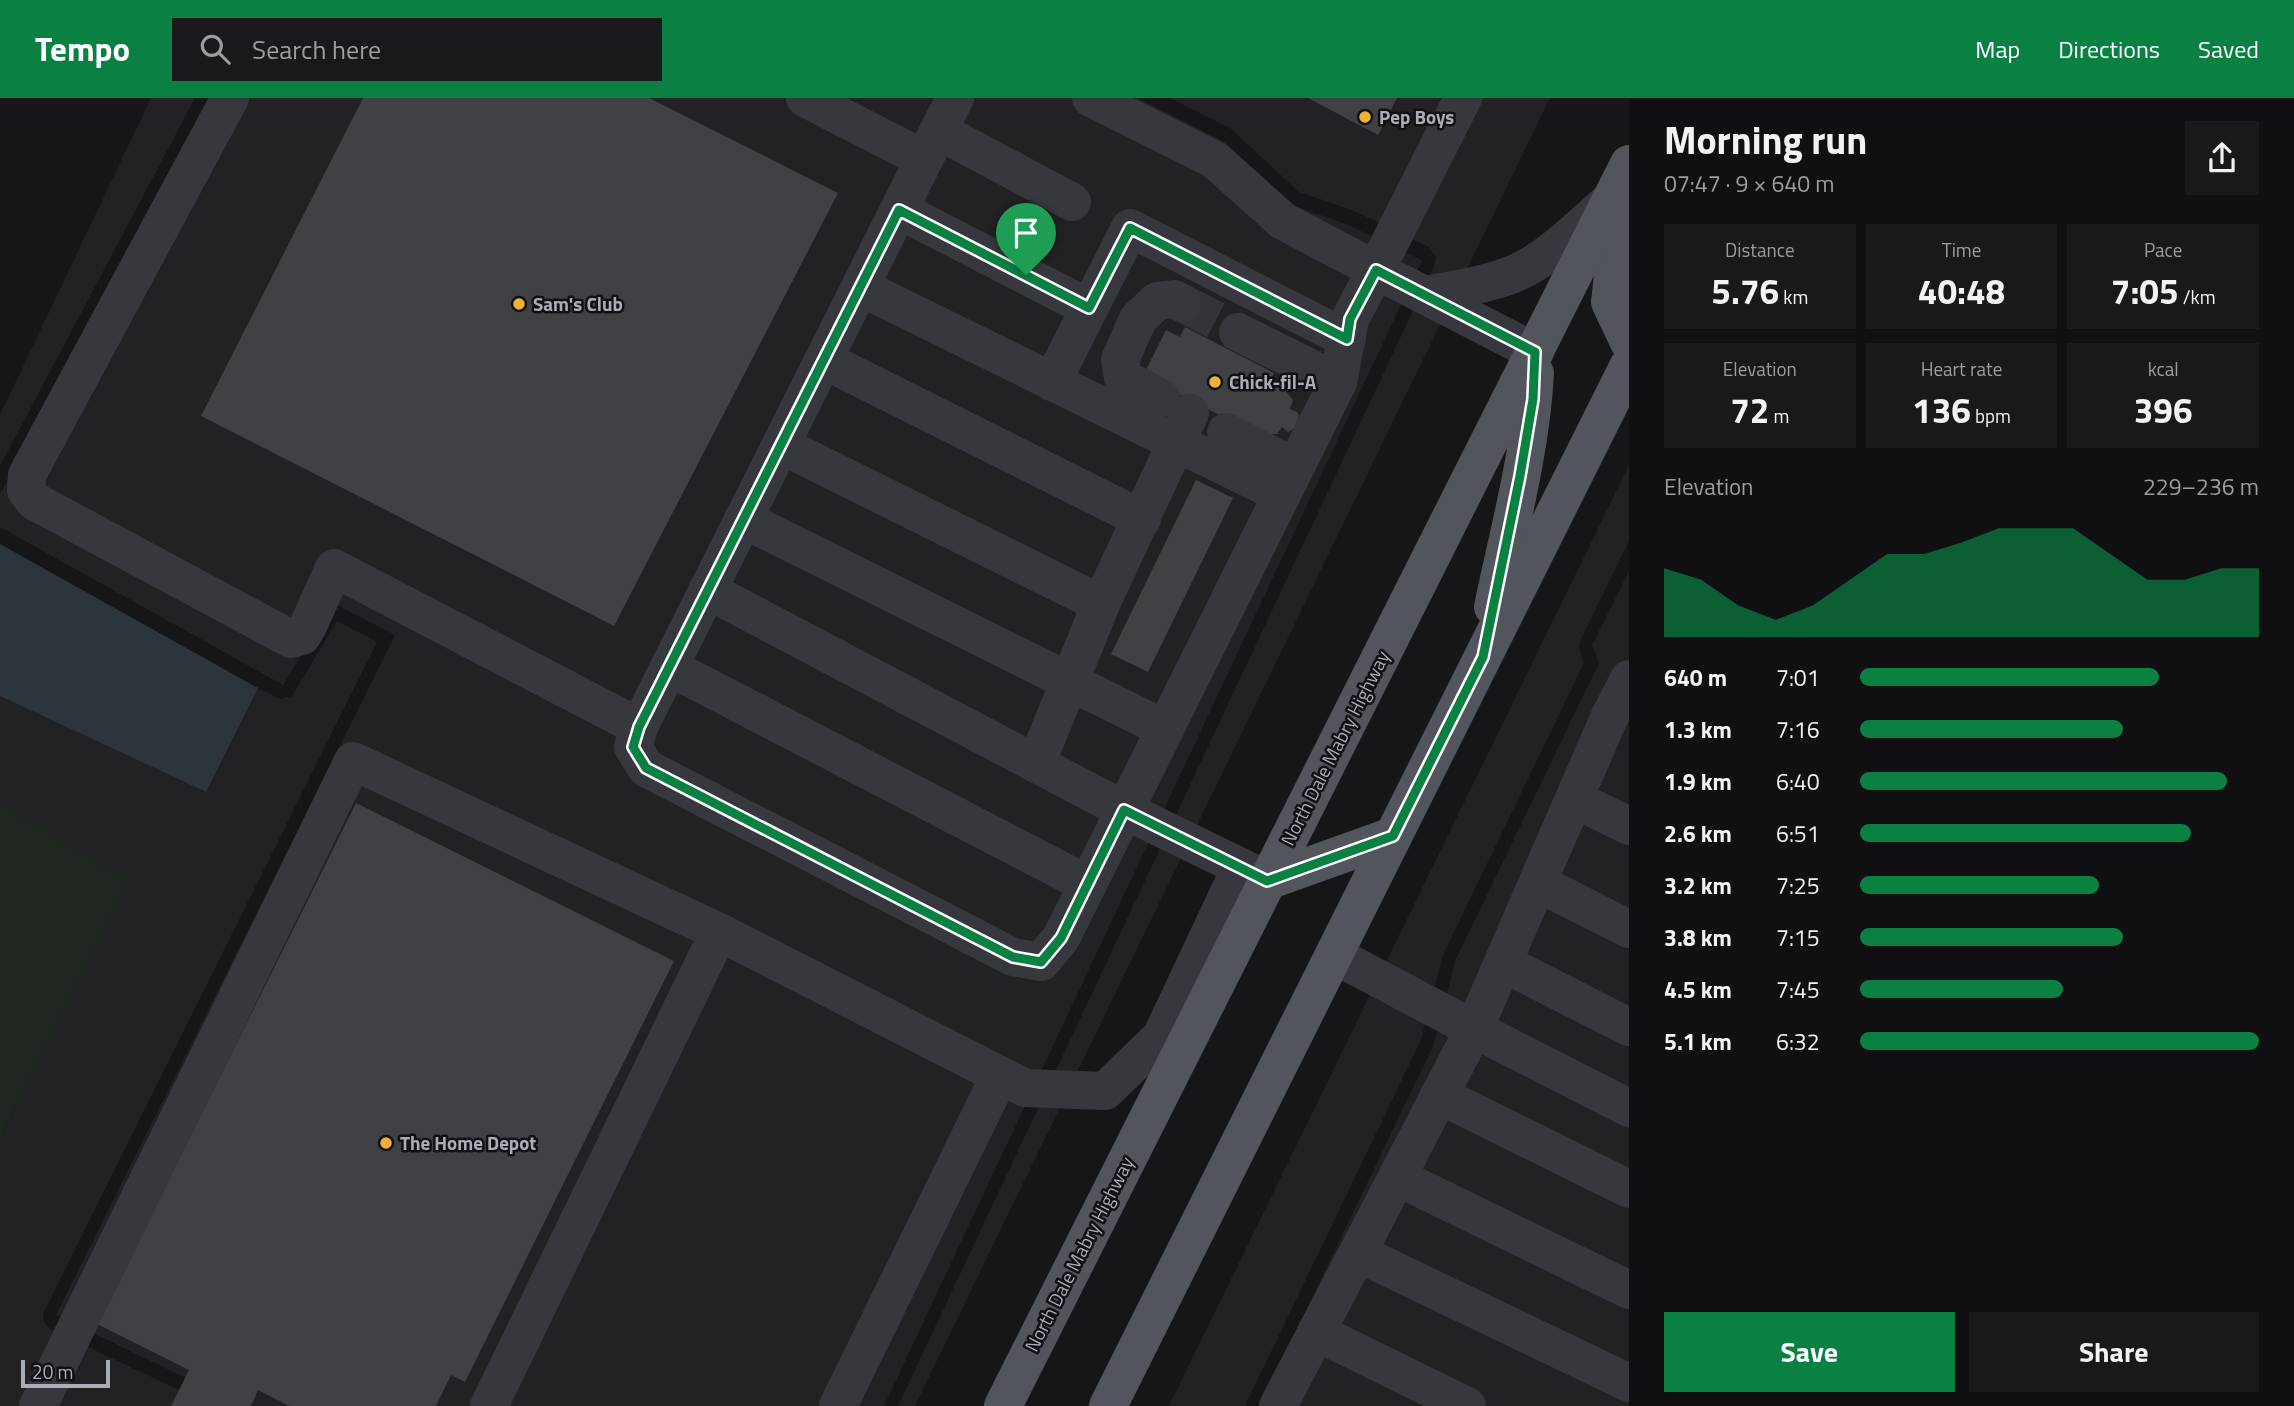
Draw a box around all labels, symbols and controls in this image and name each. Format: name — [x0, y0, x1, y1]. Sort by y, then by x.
search box — [172, 18, 662, 81]
text: Tempo — [35, 24, 130, 74]
icon: search — [196, 30, 234, 68]
text: Search here — [252, 30, 381, 69]
text: Map — [1975, 31, 2020, 67]
text: Directions — [2058, 31, 2160, 67]
text: Saved — [2198, 31, 2259, 67]
place label: Pep Boys — [1379, 102, 1454, 131]
marker: Pep Boys — [1357, 109, 1373, 125]
text: Morning run — [1664, 111, 1867, 169]
button: share — [2185, 121, 2259, 195]
text: 07:47 · 9 × 640 m — [1664, 166, 1834, 201]
pin — [996, 203, 1056, 275]
icon: arrive — [1007, 214, 1045, 252]
text: Distance — [1725, 235, 1795, 264]
text: Time — [1942, 235, 1981, 264]
text: Pace — [2144, 235, 2182, 264]
text: 5.76 — [1711, 264, 1779, 318]
text: 40:48 — [1918, 264, 2005, 318]
text: 7:05 — [2111, 264, 2179, 318]
text: km — [1779, 282, 1808, 311]
text: /km — [2179, 282, 2216, 311]
place label: Sam's Club — [533, 289, 623, 318]
marker: Sam's Club — [511, 296, 527, 312]
text: Elevation — [1723, 354, 1797, 383]
text: Heart rate — [1921, 354, 2002, 383]
text: kcal — [2148, 354, 2179, 383]
place label: Chick-fil-A — [1229, 367, 1317, 396]
marker: Chick-fil-A — [1207, 374, 1223, 390]
text: 72 — [1730, 383, 1769, 437]
text: 136 — [1912, 383, 1971, 437]
text: 396 — [2134, 383, 2193, 437]
text: m — [1769, 401, 1789, 430]
text: bpm — [1971, 401, 2011, 430]
text: Elevation — [1664, 469, 1753, 504]
text: 229–236 m — [2143, 469, 2259, 504]
street label: North Dale Mabry Highway — [1273, 645, 1396, 850]
text: 640 m — [1664, 660, 1727, 695]
text: 7:01 — [1776, 660, 1820, 695]
text: 1.3 km — [1664, 712, 1732, 747]
text: 7:16 — [1776, 712, 1820, 747]
text: 1.9 km — [1664, 764, 1732, 799]
text: 6:40 — [1776, 764, 1820, 799]
text: 2.6 km — [1664, 816, 1732, 851]
text: 6:51 — [1776, 816, 1820, 851]
text: 3.2 km — [1664, 868, 1732, 903]
text: 7:25 — [1776, 868, 1820, 903]
text: 3.8 km — [1664, 920, 1732, 955]
text: 7:15 — [1776, 920, 1820, 955]
text: 4.5 km — [1664, 972, 1732, 1007]
text: 7:45 — [1776, 972, 1820, 1007]
text: 5.1 km — [1664, 1024, 1732, 1059]
text: 6:32 — [1776, 1024, 1820, 1059]
place label: The Home Depot — [400, 1128, 536, 1157]
marker: The Home Depot — [378, 1135, 394, 1151]
street label: North Dale Mabry Highway — [1017, 1151, 1140, 1356]
button: Save — [1664, 1312, 1955, 1392]
button: Share — [1969, 1312, 2259, 1392]
scale bar — [21, 1357, 110, 1389]
text: 20 m — [32, 1357, 73, 1386]

